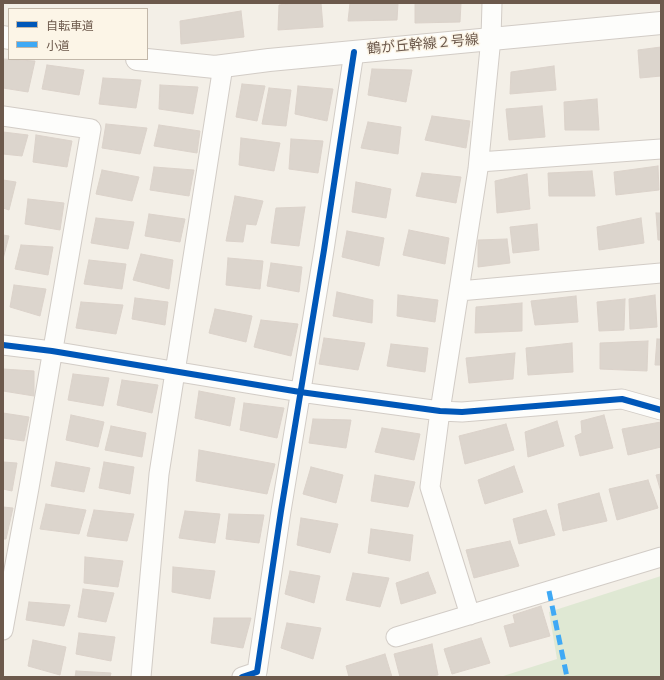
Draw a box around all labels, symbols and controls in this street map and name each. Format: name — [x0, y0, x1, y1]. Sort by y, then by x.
legend — [8, 8, 148, 60]
text: 自転車道 — [46, 19, 94, 33]
street label: 鶴が丘幹線２号線 — [366, 32, 480, 58]
text: 小道 — [46, 39, 70, 53]

